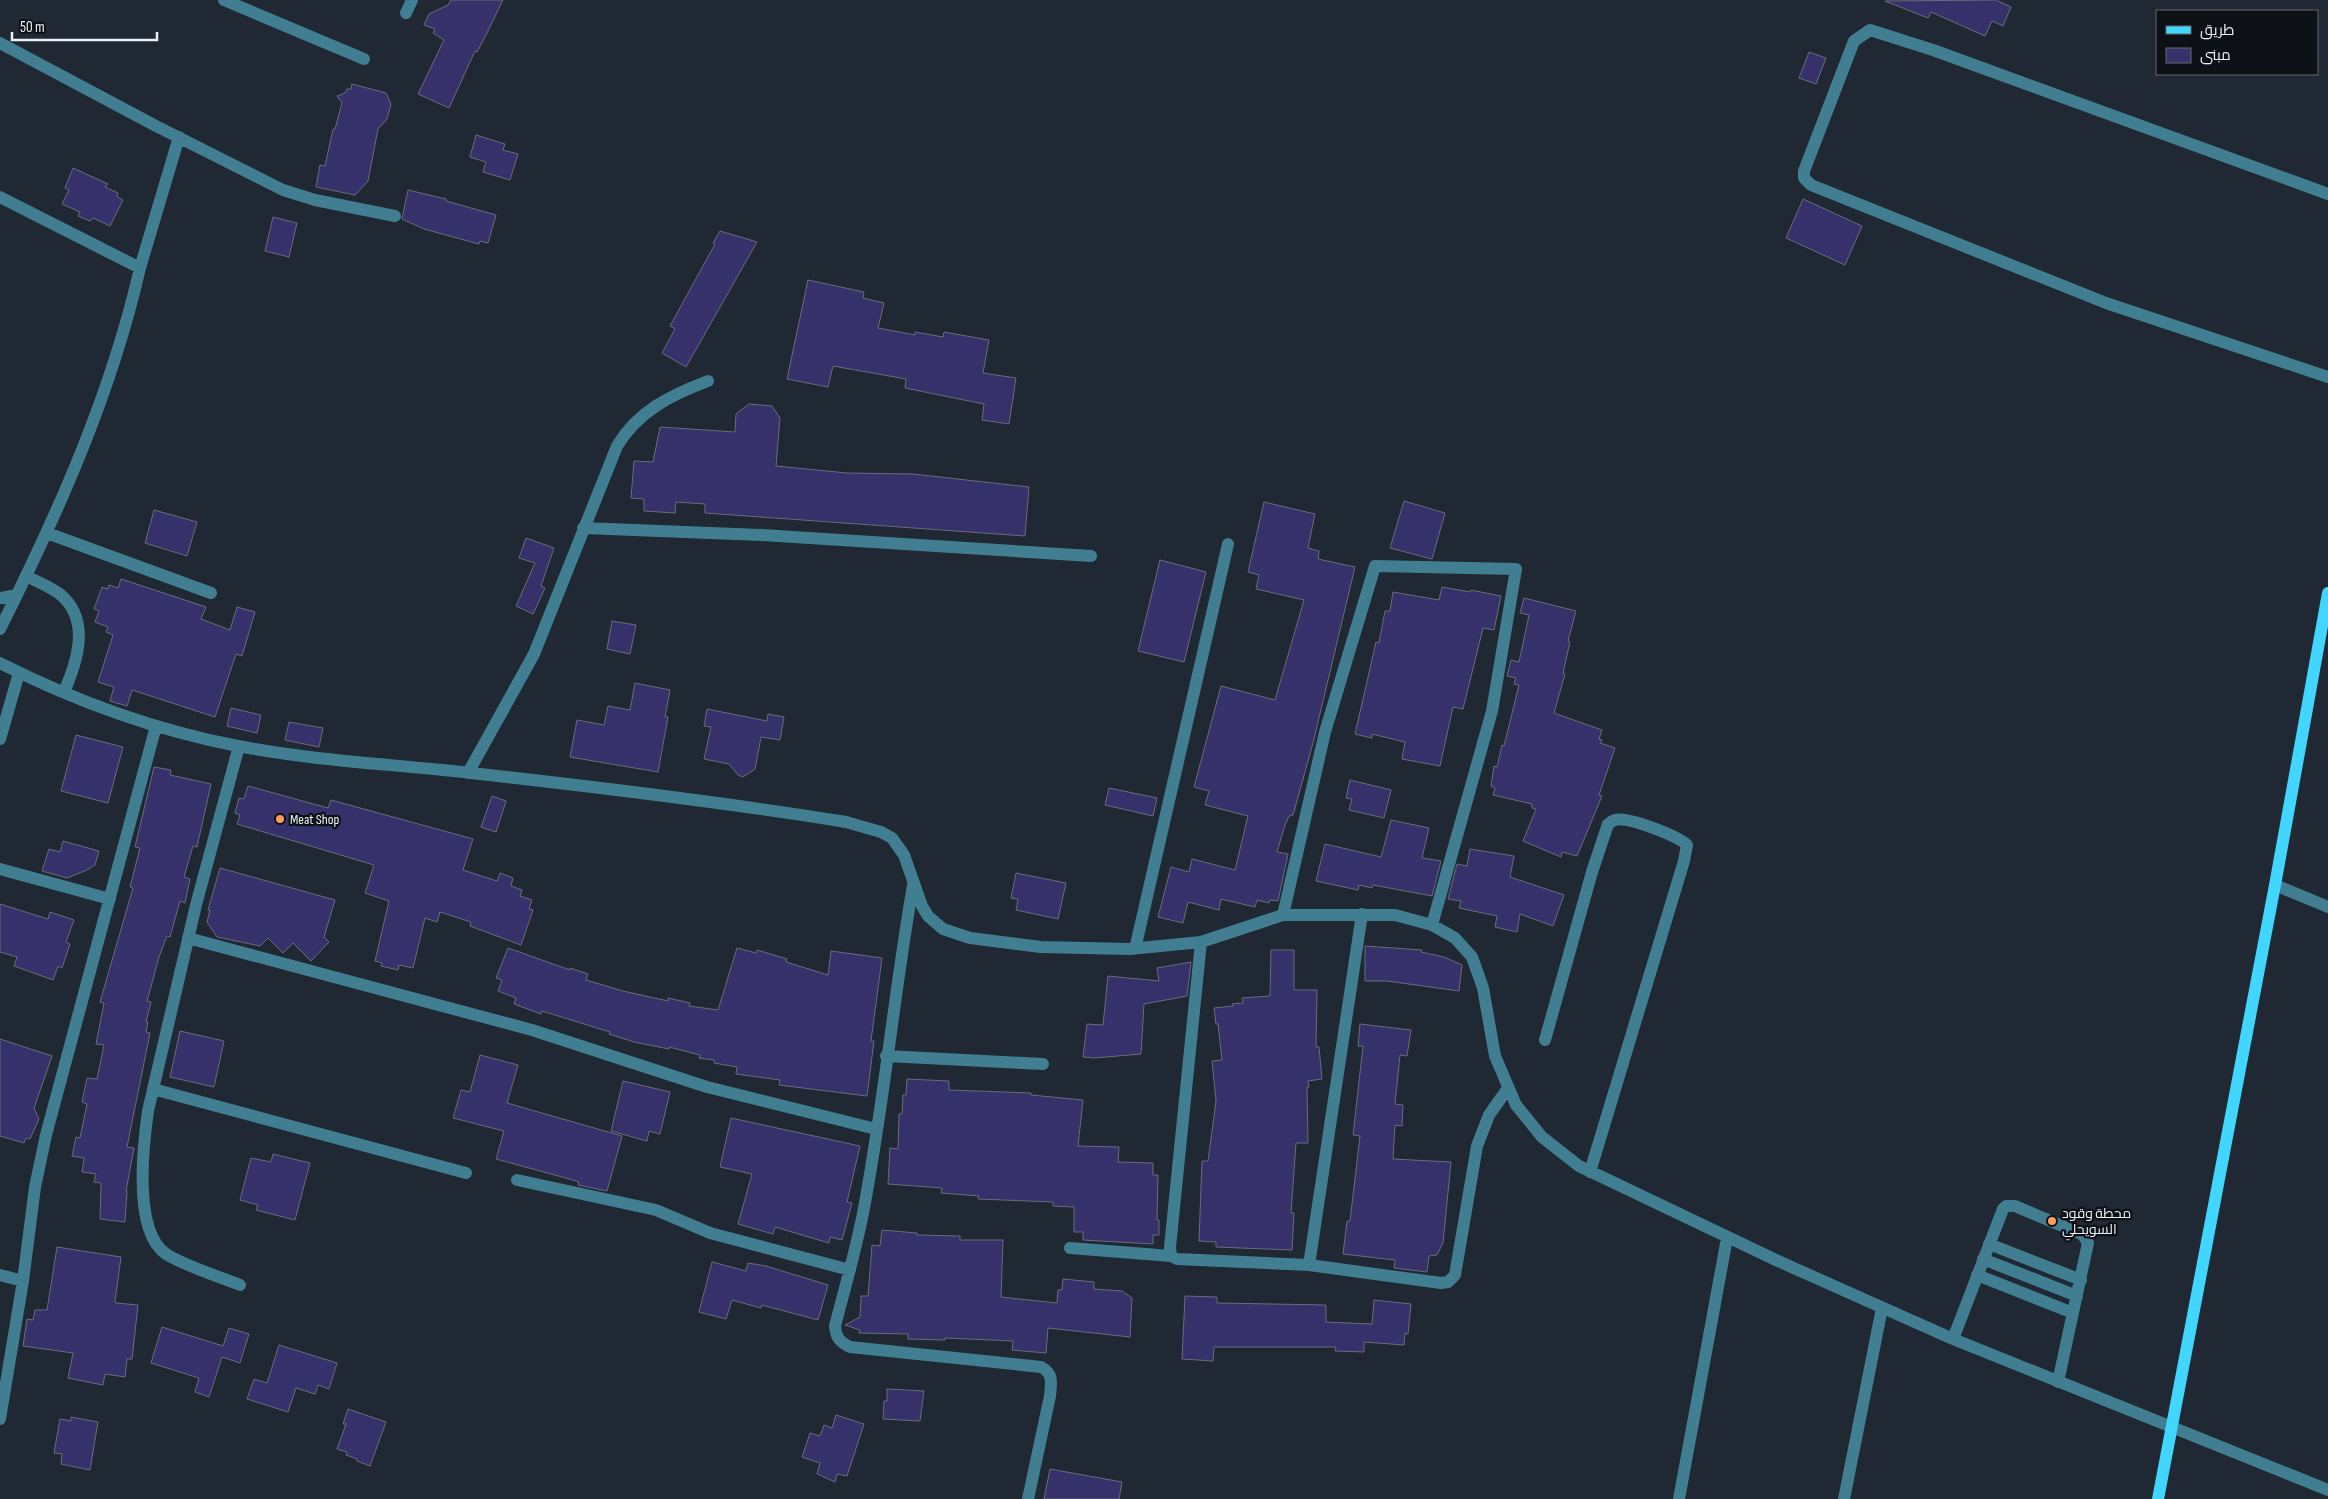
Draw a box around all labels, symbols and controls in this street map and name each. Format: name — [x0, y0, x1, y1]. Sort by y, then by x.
scale bar — [12, 10, 158, 42]
legend — [2156, 10, 2318, 75]
text: 50 m — [20, 18, 45, 37]
text: طريق — [2200, 21, 2234, 40]
text: مبنى — [2200, 46, 2231, 65]
place label: Meat Shop — [290, 811, 340, 828]
marker: Meat Shop — [274, 813, 286, 825]
place label: محطة وقود السويحلي — [2062, 1205, 2131, 1241]
marker: محطة وقود السويحلي — [2046, 1215, 2058, 1227]

